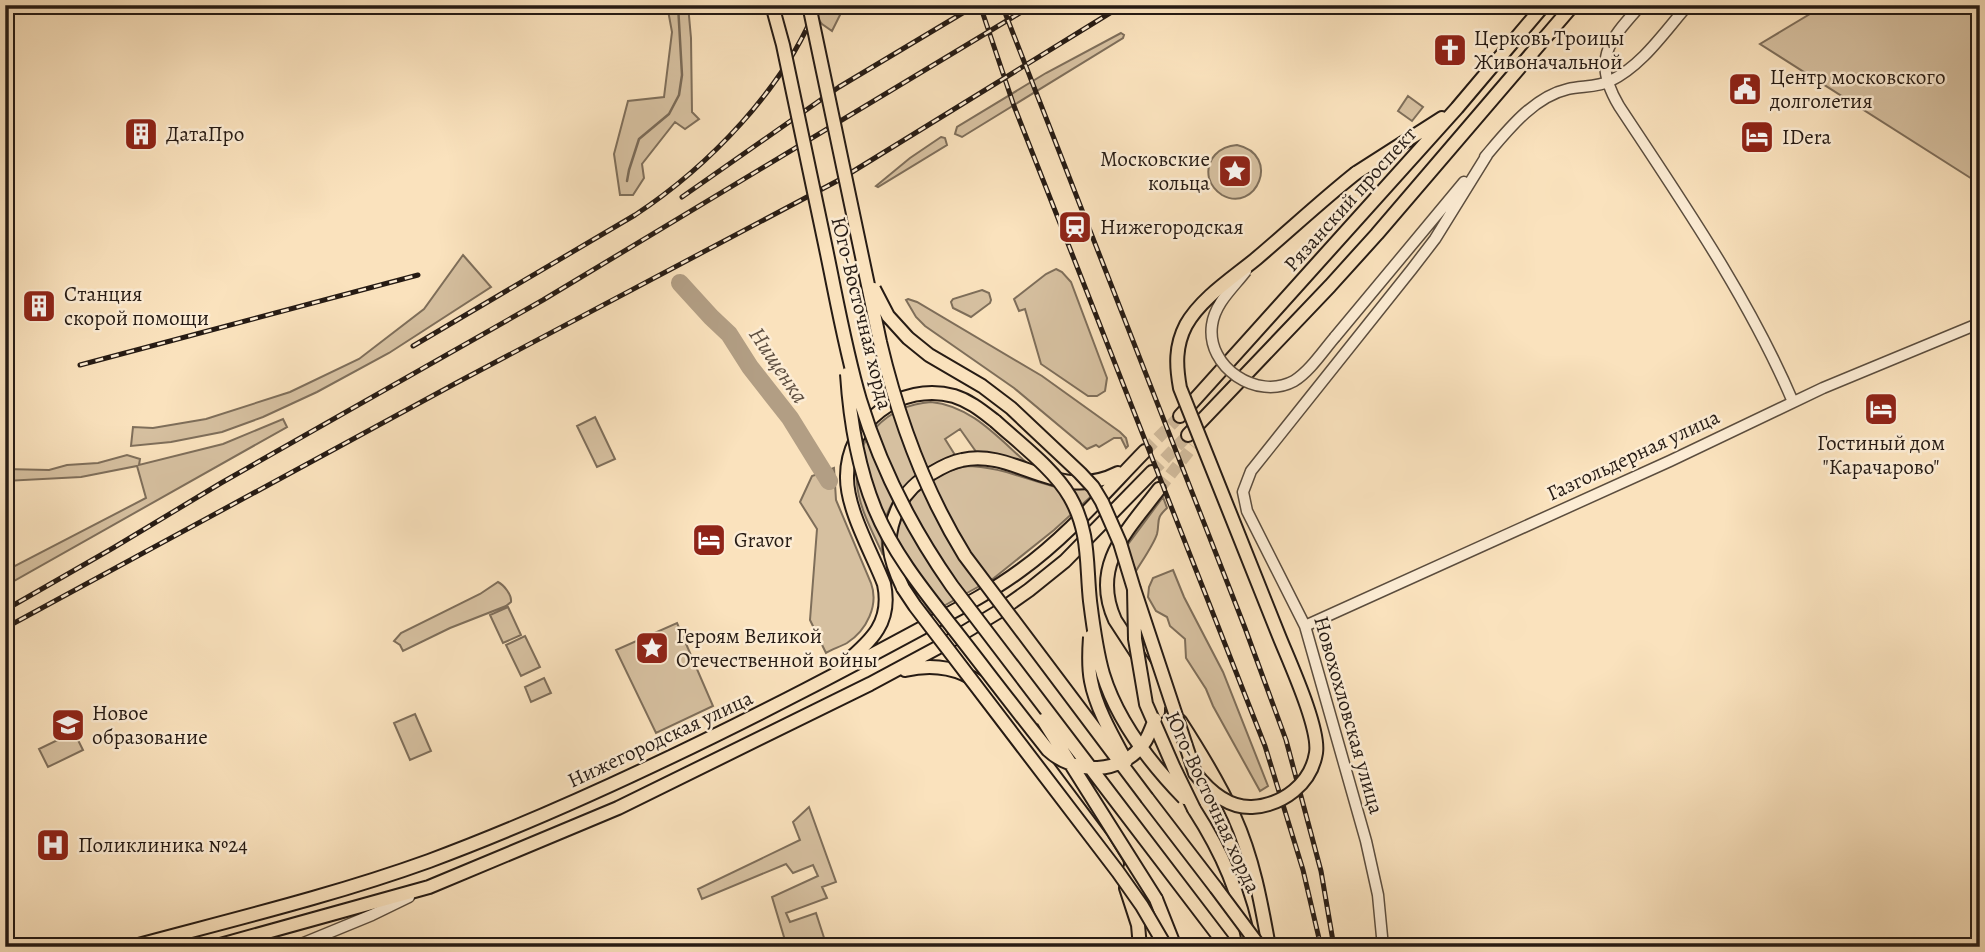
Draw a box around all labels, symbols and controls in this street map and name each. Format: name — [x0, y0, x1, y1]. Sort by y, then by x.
place label: Церковь Троицы Живоначальной — [1474, 24, 1624, 76]
church icon: Церковь Троицы Живоначальной — [1431, 31, 1469, 69]
place label: Центр московского долголетия — [1769, 63, 1946, 115]
public building icon: Центр московского долголетия — [1726, 70, 1764, 108]
building icon: ДатаПро — [122, 115, 160, 153]
hotel icon: IDera — [1738, 118, 1776, 156]
place label: ДатаПро — [166, 120, 244, 148]
street label: Рязанский проспект — [1277, 121, 1423, 277]
place label: IDera — [1782, 123, 1832, 151]
place label: Московские кольца — [1100, 145, 1210, 197]
place icon: Московские кольца — [1216, 152, 1254, 190]
station icon: Нижегородская — [1056, 208, 1094, 246]
place label: Нижегородская — [1100, 213, 1244, 241]
street label: Юго-Восточная хорда — [825, 214, 900, 413]
place label: Станция скорой помощи — [64, 280, 209, 332]
building icon: Станция скорой помощи — [20, 287, 58, 325]
water label: Нищенка — [742, 321, 816, 410]
hotel icon: Гостиный дом "Карачарово" — [1862, 390, 1900, 428]
street label: Газгольдерная улица — [1542, 403, 1724, 507]
place label: Гостиный дом "Карачарово" — [1817, 429, 1945, 481]
hotel icon: Gravor — [690, 521, 728, 559]
place label: Gravor — [734, 526, 792, 554]
street label: Новохохловская улица — [1307, 613, 1391, 818]
place label: Героям Великой Отечественной войны — [676, 622, 878, 674]
place icon: Героям Великой Отечественной войны — [633, 629, 671, 667]
street label: Нижегородская улица — [563, 684, 757, 794]
place label: Новое образование — [92, 699, 208, 751]
school or university icon: Новое образование — [49, 706, 87, 744]
street label: Юго-Восточная хорда — [1159, 707, 1268, 898]
hospital icon: Поликлиника №24 — [34, 826, 72, 864]
place label: Поликлиника №24 — [78, 831, 248, 859]

